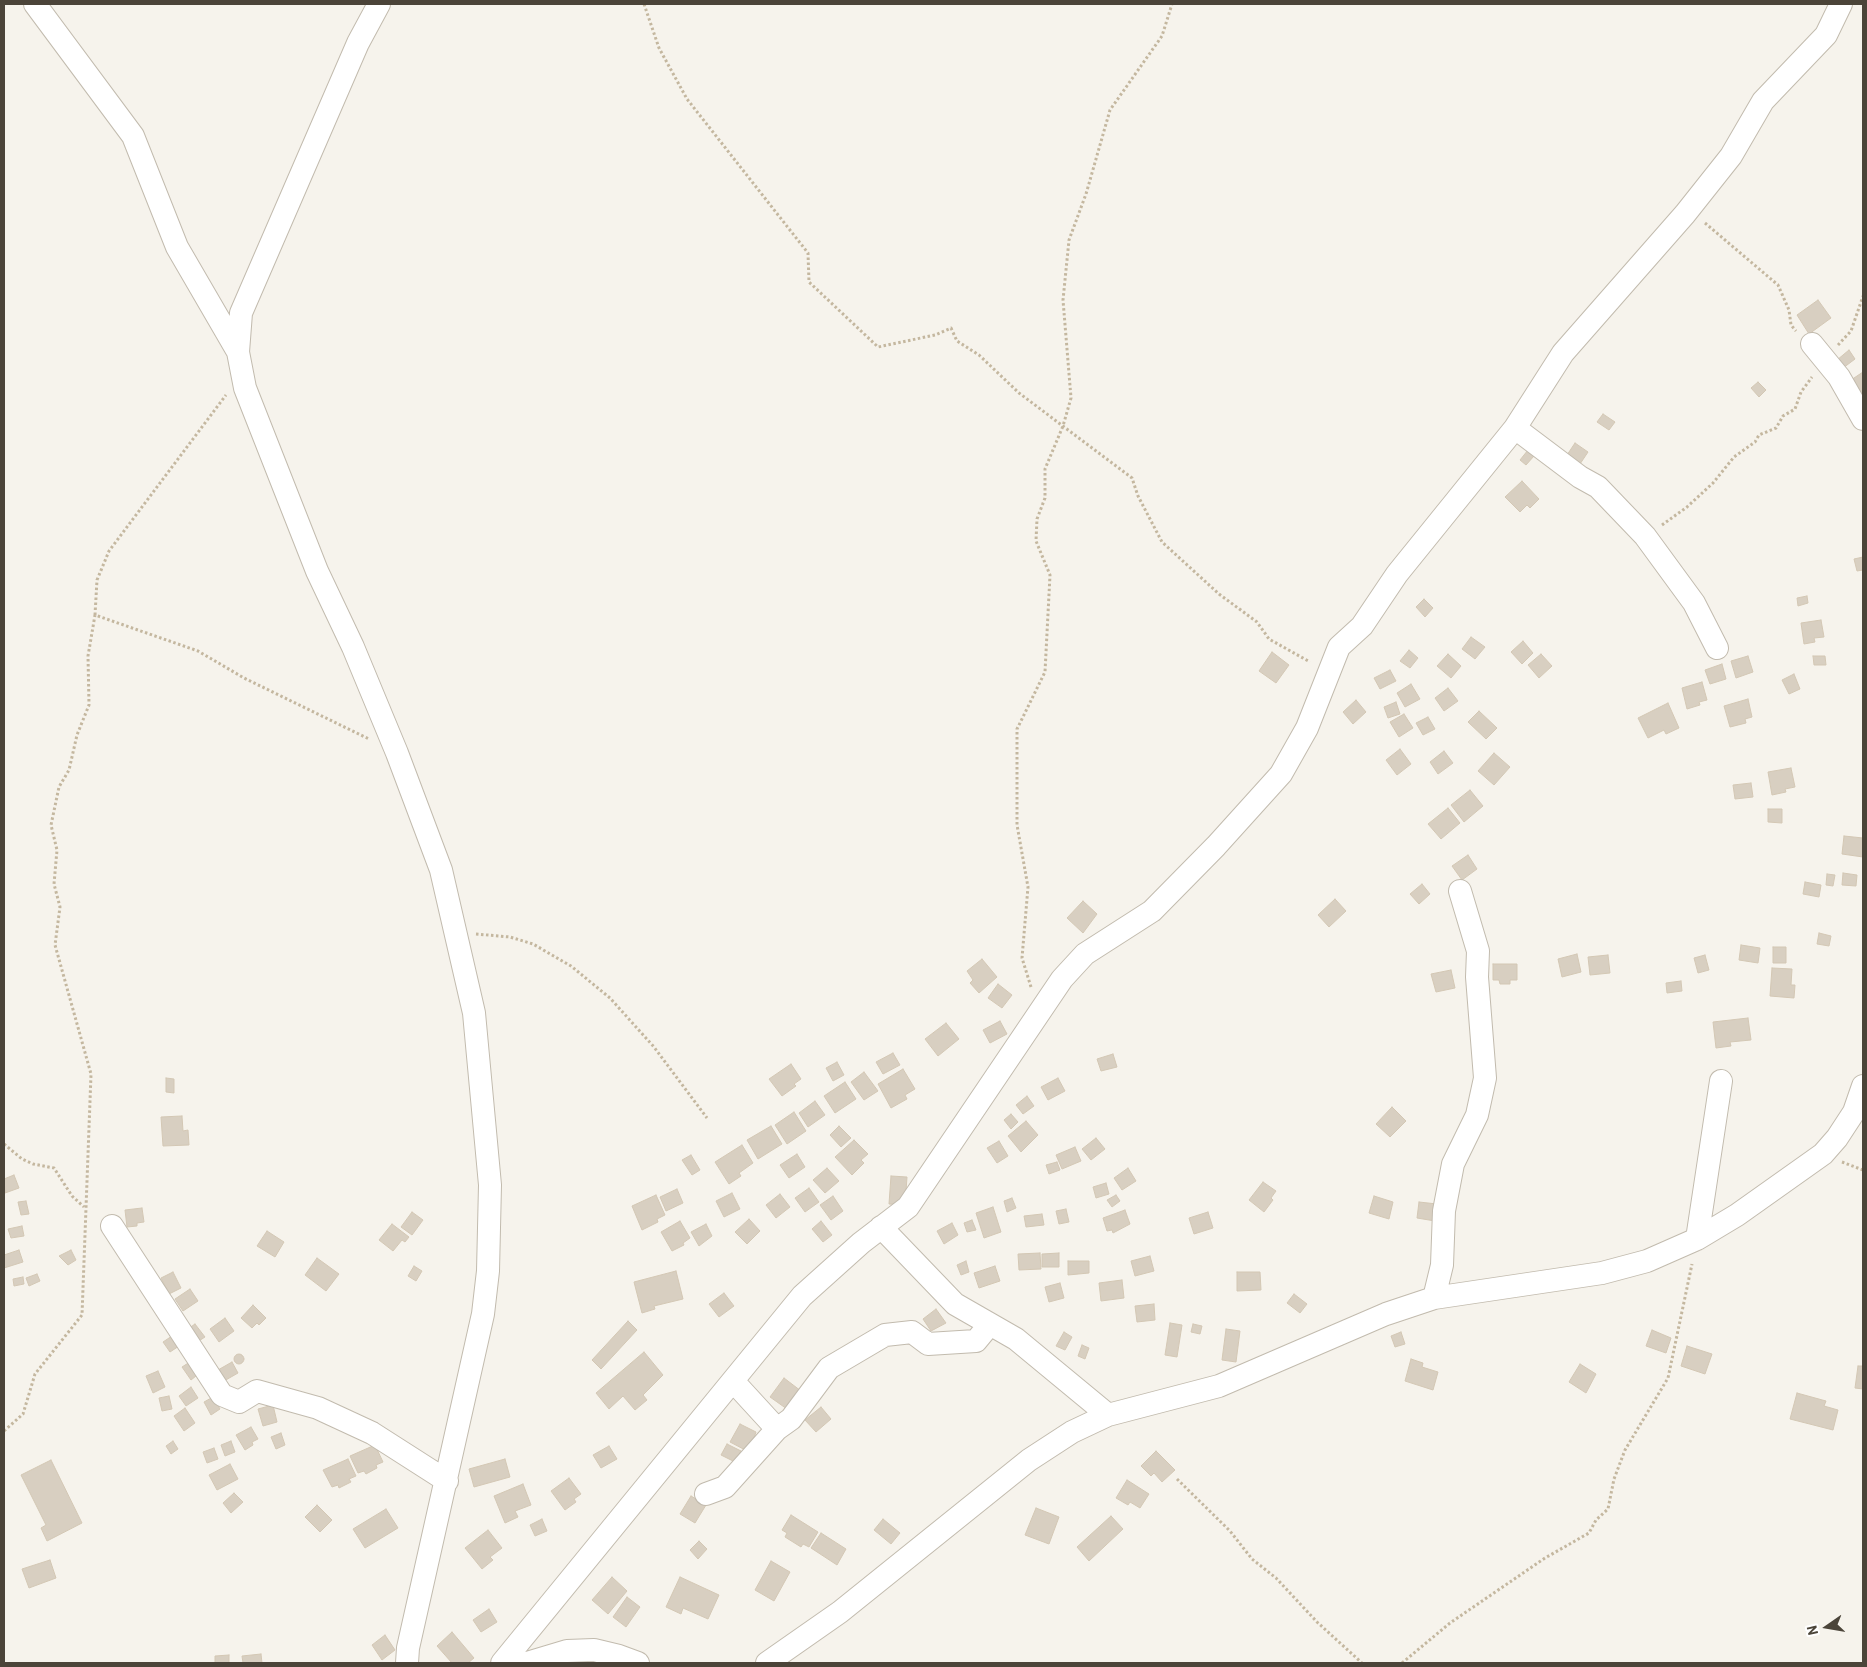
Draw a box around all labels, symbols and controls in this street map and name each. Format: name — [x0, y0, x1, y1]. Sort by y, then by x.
north arrow — [1802, 1602, 1852, 1652]
text: N — [1803, 1624, 1821, 1637]

